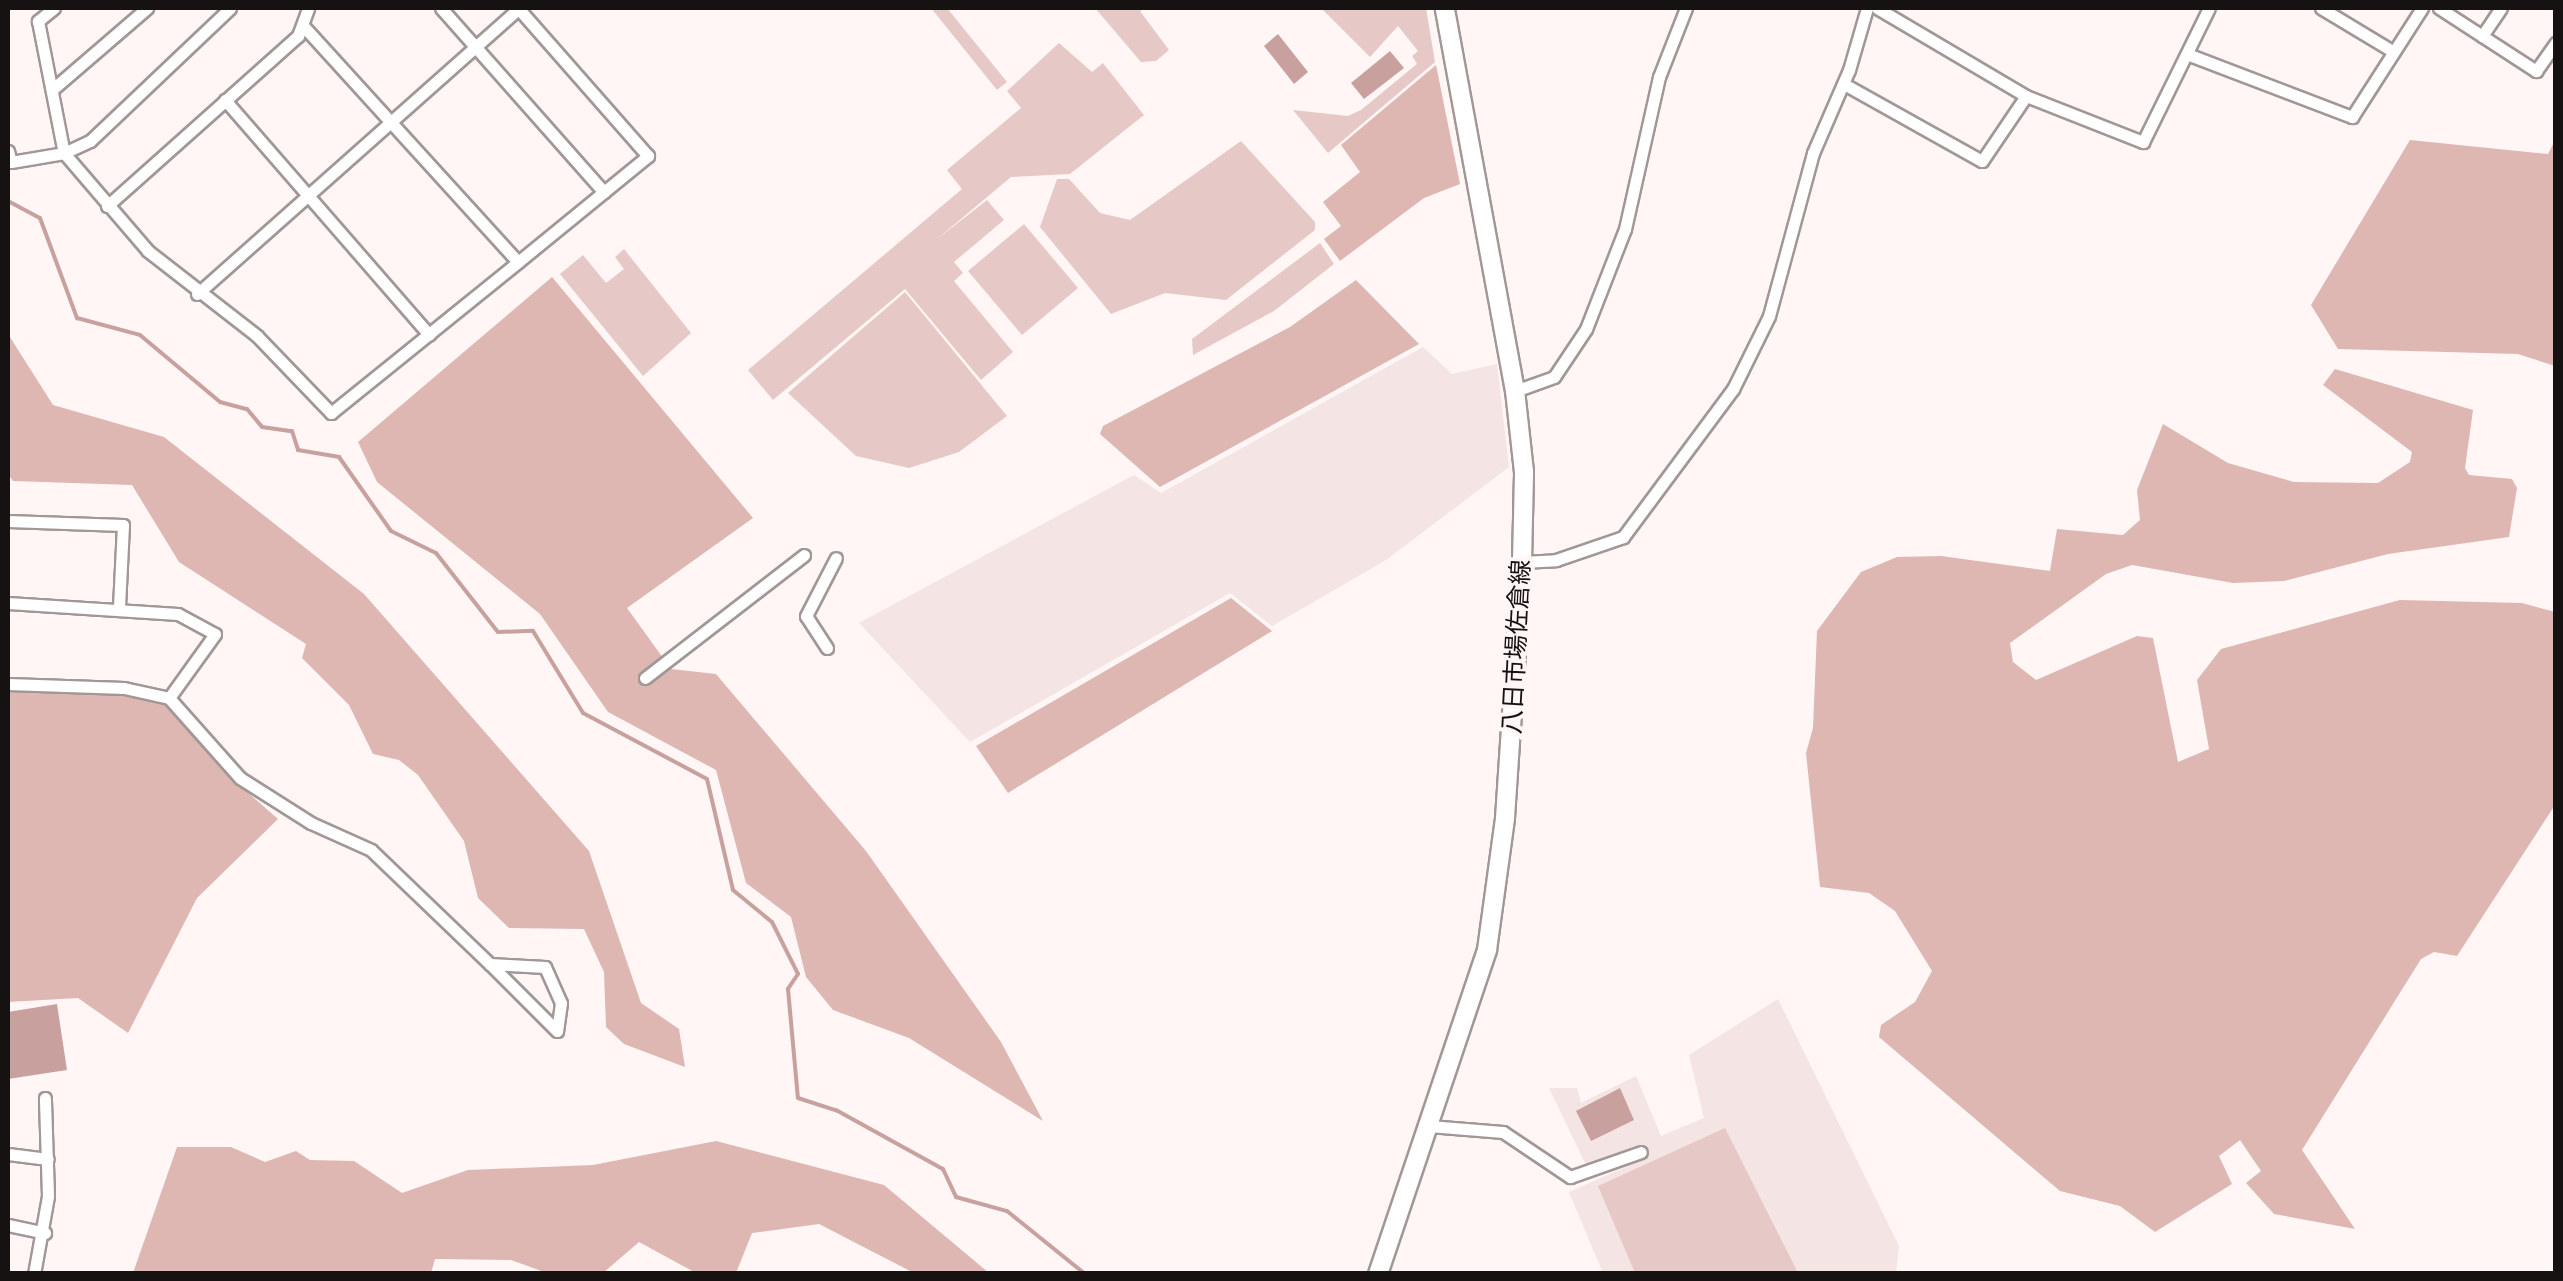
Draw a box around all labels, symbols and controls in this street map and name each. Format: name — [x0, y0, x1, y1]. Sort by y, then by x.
street label: 八日市場佐倉線 — [1497, 559, 1537, 735]

